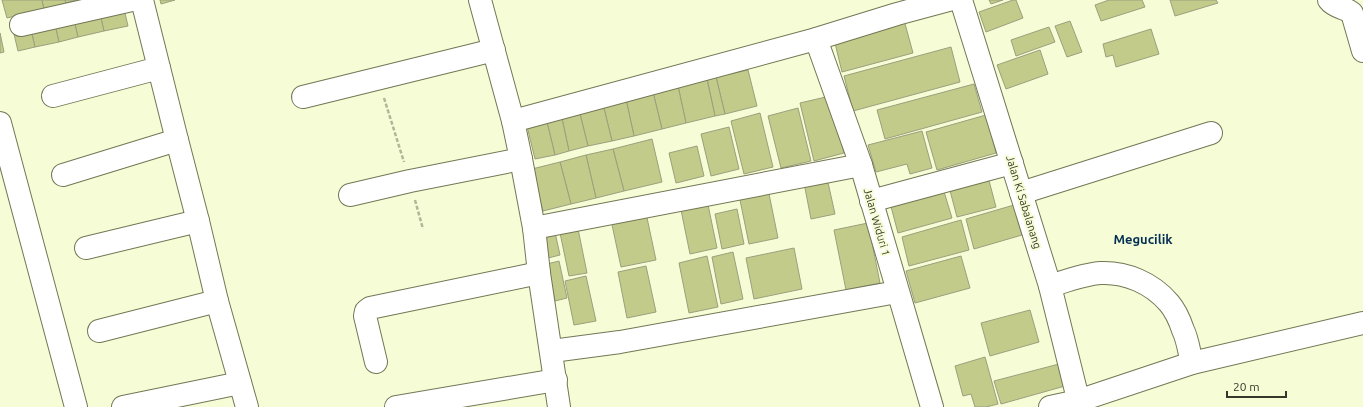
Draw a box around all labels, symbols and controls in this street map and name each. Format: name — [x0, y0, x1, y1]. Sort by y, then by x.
street label: Jalan Ki Sabalanang — [1004, 154, 1044, 250]
street label: Jalan Widuri 1 — [862, 187, 892, 257]
district label: Megucilik — [1113, 232, 1173, 246]
scale bar — [1227, 373, 1286, 399]
text: 20 m — [1233, 380, 1260, 393]

